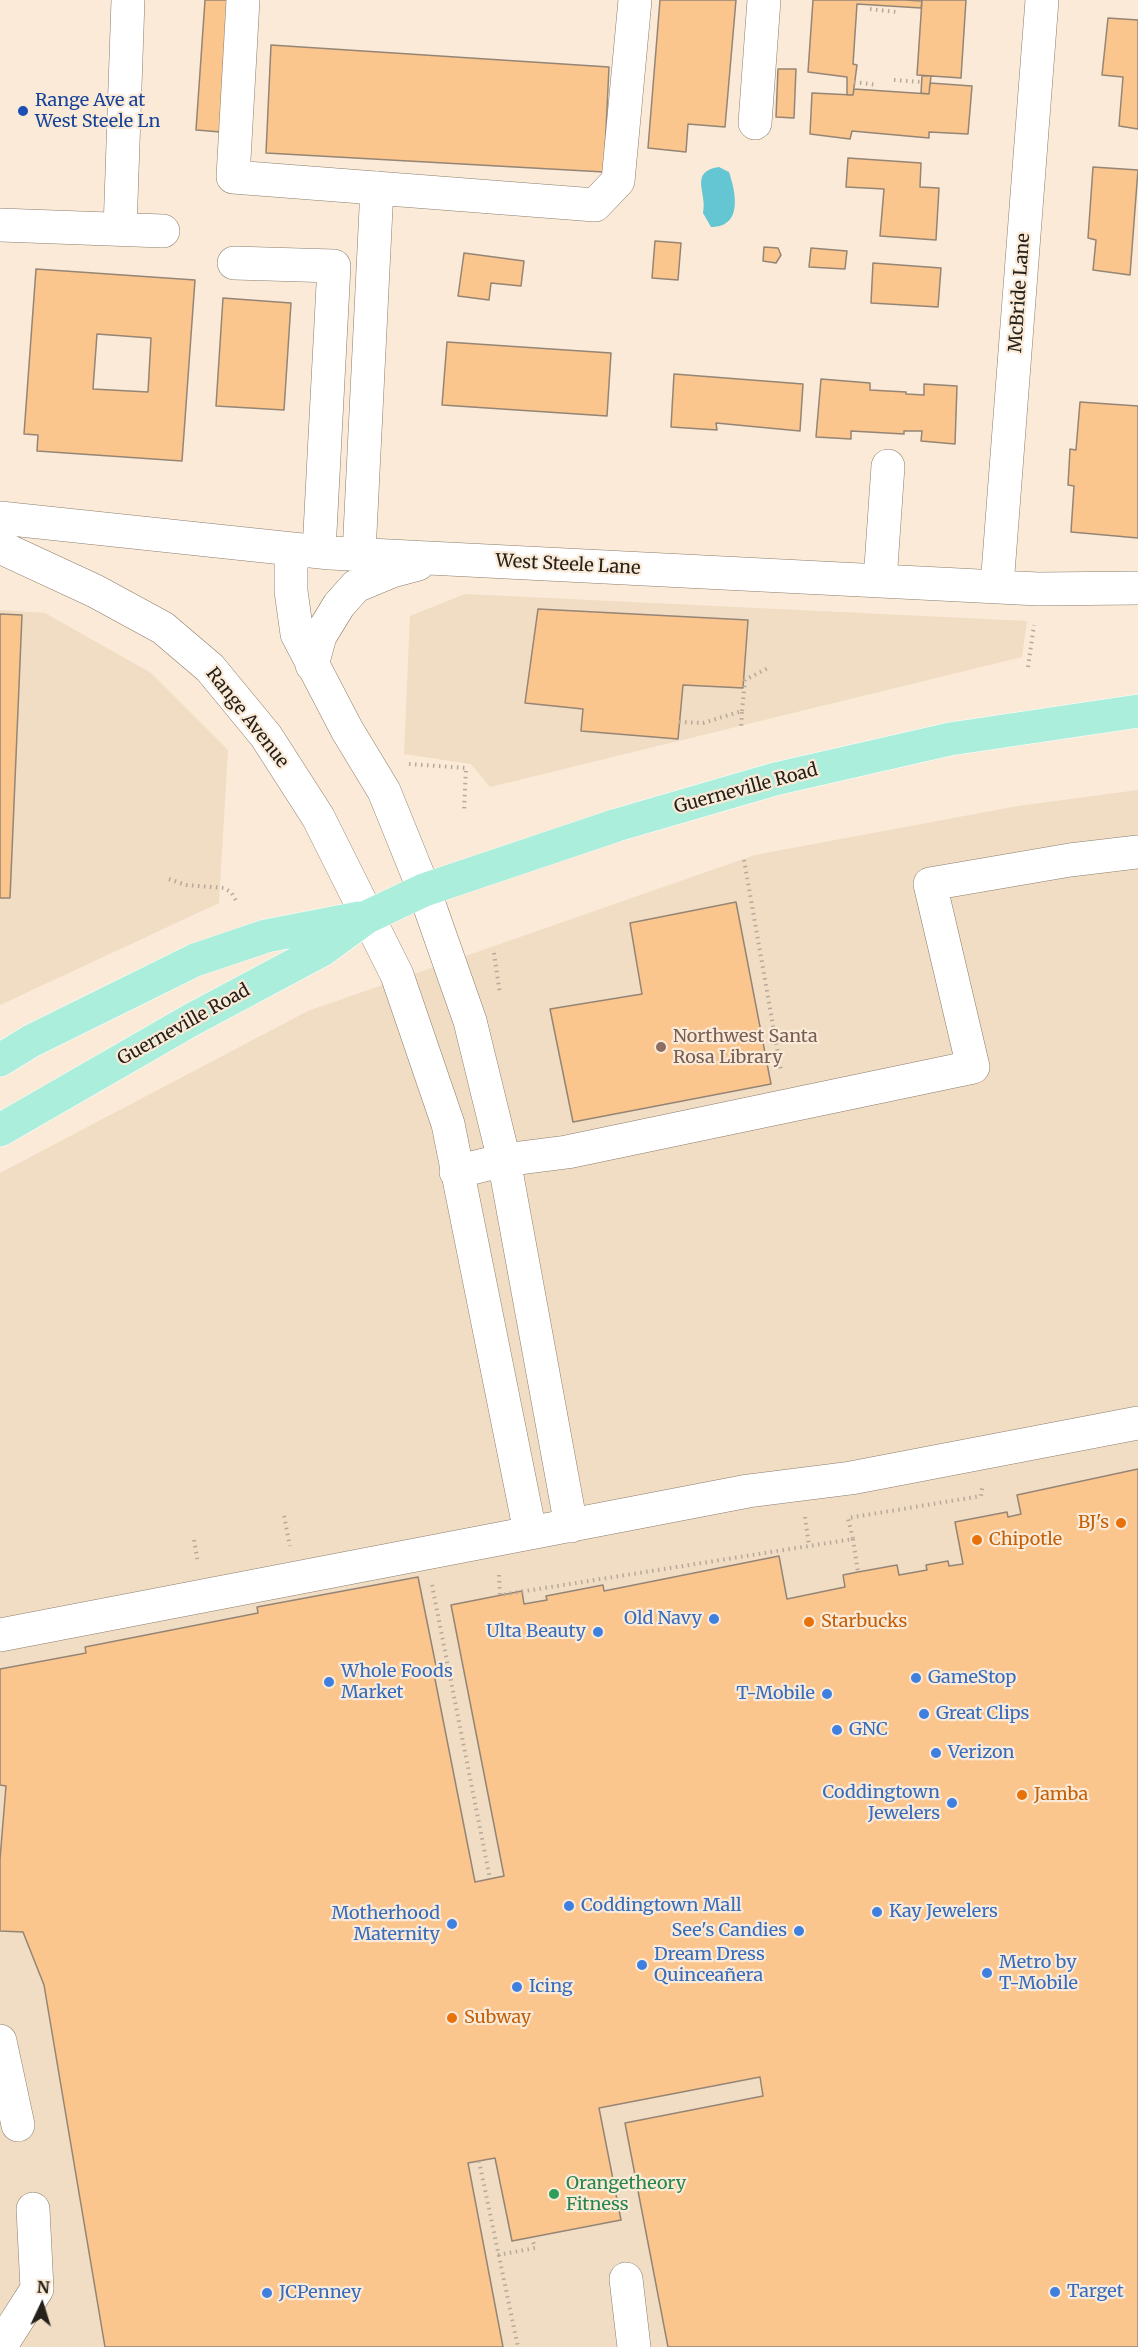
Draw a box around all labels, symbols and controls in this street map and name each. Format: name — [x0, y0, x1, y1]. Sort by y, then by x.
place label: Range Ave at West Steele Ln — [35, 90, 160, 132]
marker: Range Ave at West Steele Ln — [16, 104, 30, 118]
street label: McBride Lane — [1005, 233, 1035, 353]
street label: West Steele Lane — [495, 550, 641, 580]
street label: Range Avenue — [201, 663, 293, 773]
street label: Guerneville Road — [672, 759, 820, 819]
street label: Guerneville Road — [114, 980, 254, 1070]
place label: Northwest Santa Rosa Library — [673, 1026, 818, 1068]
marker: Northwest Santa Rosa Library — [654, 1040, 668, 1054]
place label: BJ's — [1078, 1512, 1109, 1534]
marker: BJ's — [1114, 1516, 1128, 1530]
place label: Chipotle — [989, 1529, 1062, 1551]
marker: Chipotle — [970, 1533, 984, 1547]
place label: Old Navy — [624, 1608, 702, 1630]
place label: Starbucks — [821, 1611, 907, 1633]
marker: Old Navy — [707, 1612, 721, 1626]
marker: Starbucks — [802, 1615, 816, 1629]
place label: Ulta Beauty — [486, 1621, 586, 1643]
marker: Ulta Beauty — [591, 1625, 605, 1639]
place label: Whole Foods Market — [341, 1661, 453, 1704]
place label: GameStop — [928, 1667, 1016, 1689]
marker: GameStop — [909, 1671, 923, 1685]
marker: Whole Foods Market — [322, 1675, 336, 1689]
place label: T-Mobile — [736, 1683, 815, 1705]
marker: T-Mobile — [820, 1687, 834, 1701]
place label: Great Clips — [936, 1703, 1029, 1725]
marker: Great Clips — [917, 1707, 931, 1721]
place label: GNC — [849, 1719, 888, 1741]
marker: GNC — [830, 1723, 844, 1737]
place label: Verizon — [948, 1742, 1014, 1764]
marker: Verizon — [929, 1746, 943, 1760]
place label: Coddingtown Jewelers — [822, 1782, 940, 1824]
place label: Jamba — [1034, 1784, 1088, 1806]
marker: Jamba — [1015, 1788, 1029, 1802]
marker: Coddingtown Jewelers — [945, 1796, 959, 1810]
place label: Coddingtown Mall — [581, 1895, 742, 1917]
marker: Coddingtown Mall — [562, 1899, 576, 1913]
place label: Kay Jewelers — [889, 1901, 998, 1923]
place label: Motherhood Maternity — [331, 1903, 440, 1946]
marker: Kay Jewelers — [870, 1905, 884, 1919]
marker: Motherhood Maternity — [445, 1917, 459, 1931]
place label: See's Candies — [671, 1920, 787, 1942]
marker: See's Candies — [792, 1924, 806, 1938]
place label: Dream Dress Quinceañera — [654, 1944, 765, 1986]
place label: Metro by T-Mobile — [999, 1952, 1078, 1994]
marker: Dream Dress Quinceañera — [635, 1958, 649, 1972]
marker: Metro by T-Mobile — [980, 1966, 994, 1980]
place label: Icing — [529, 1976, 573, 1998]
marker: Icing — [510, 1980, 524, 1994]
place label: Subway — [464, 2007, 531, 2029]
marker: Subway — [445, 2011, 459, 2025]
place label: Orangetheory Fitness — [566, 2173, 686, 2216]
marker: Orangetheory Fitness — [547, 2187, 561, 2201]
north arrow — [12, 2275, 72, 2335]
text: N — [36, 2277, 50, 2297]
place label: Target — [1067, 2281, 1124, 2303]
place label: JCPenney — [279, 2282, 361, 2304]
marker: Target — [1048, 2285, 1062, 2299]
marker: JCPenney — [260, 2286, 274, 2300]

